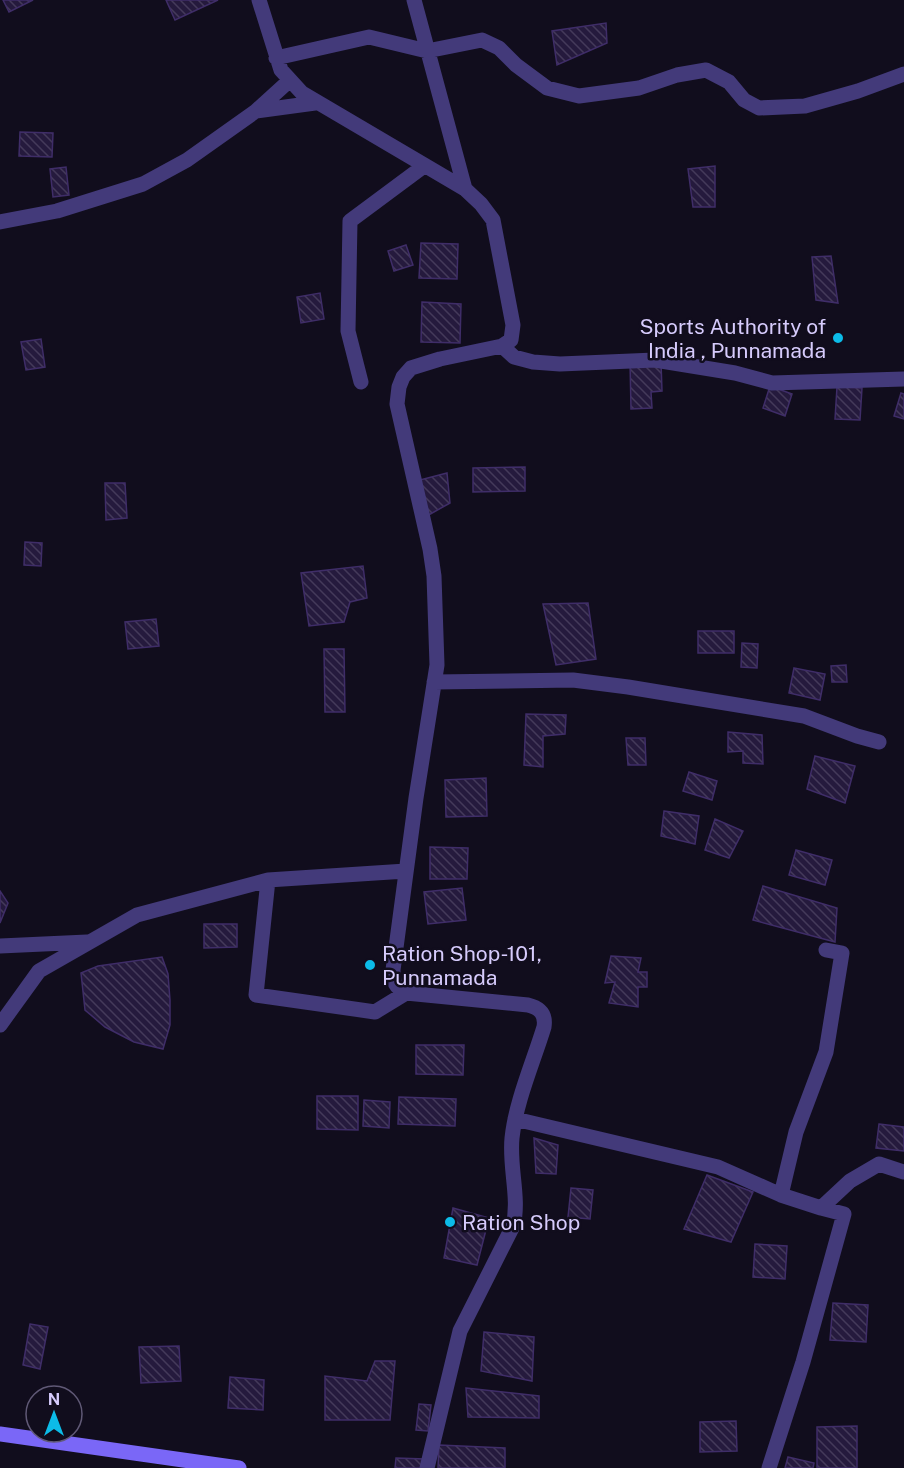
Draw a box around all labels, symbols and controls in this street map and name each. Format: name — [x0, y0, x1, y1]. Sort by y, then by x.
place label: Sports Authority of India , Punnamada — [639, 314, 826, 363]
marker: Sports Authority of India , Punnamada — [831, 331, 845, 345]
place label: Ration Shop-101, Punnamada — [382, 941, 542, 990]
marker: Ration Shop-101, Punnamada — [363, 958, 377, 972]
place label: Ration Shop — [462, 1210, 580, 1235]
marker: Ration Shop — [443, 1215, 457, 1229]
north arrow — [24, 1384, 84, 1444]
text: N — [48, 1390, 60, 1409]

